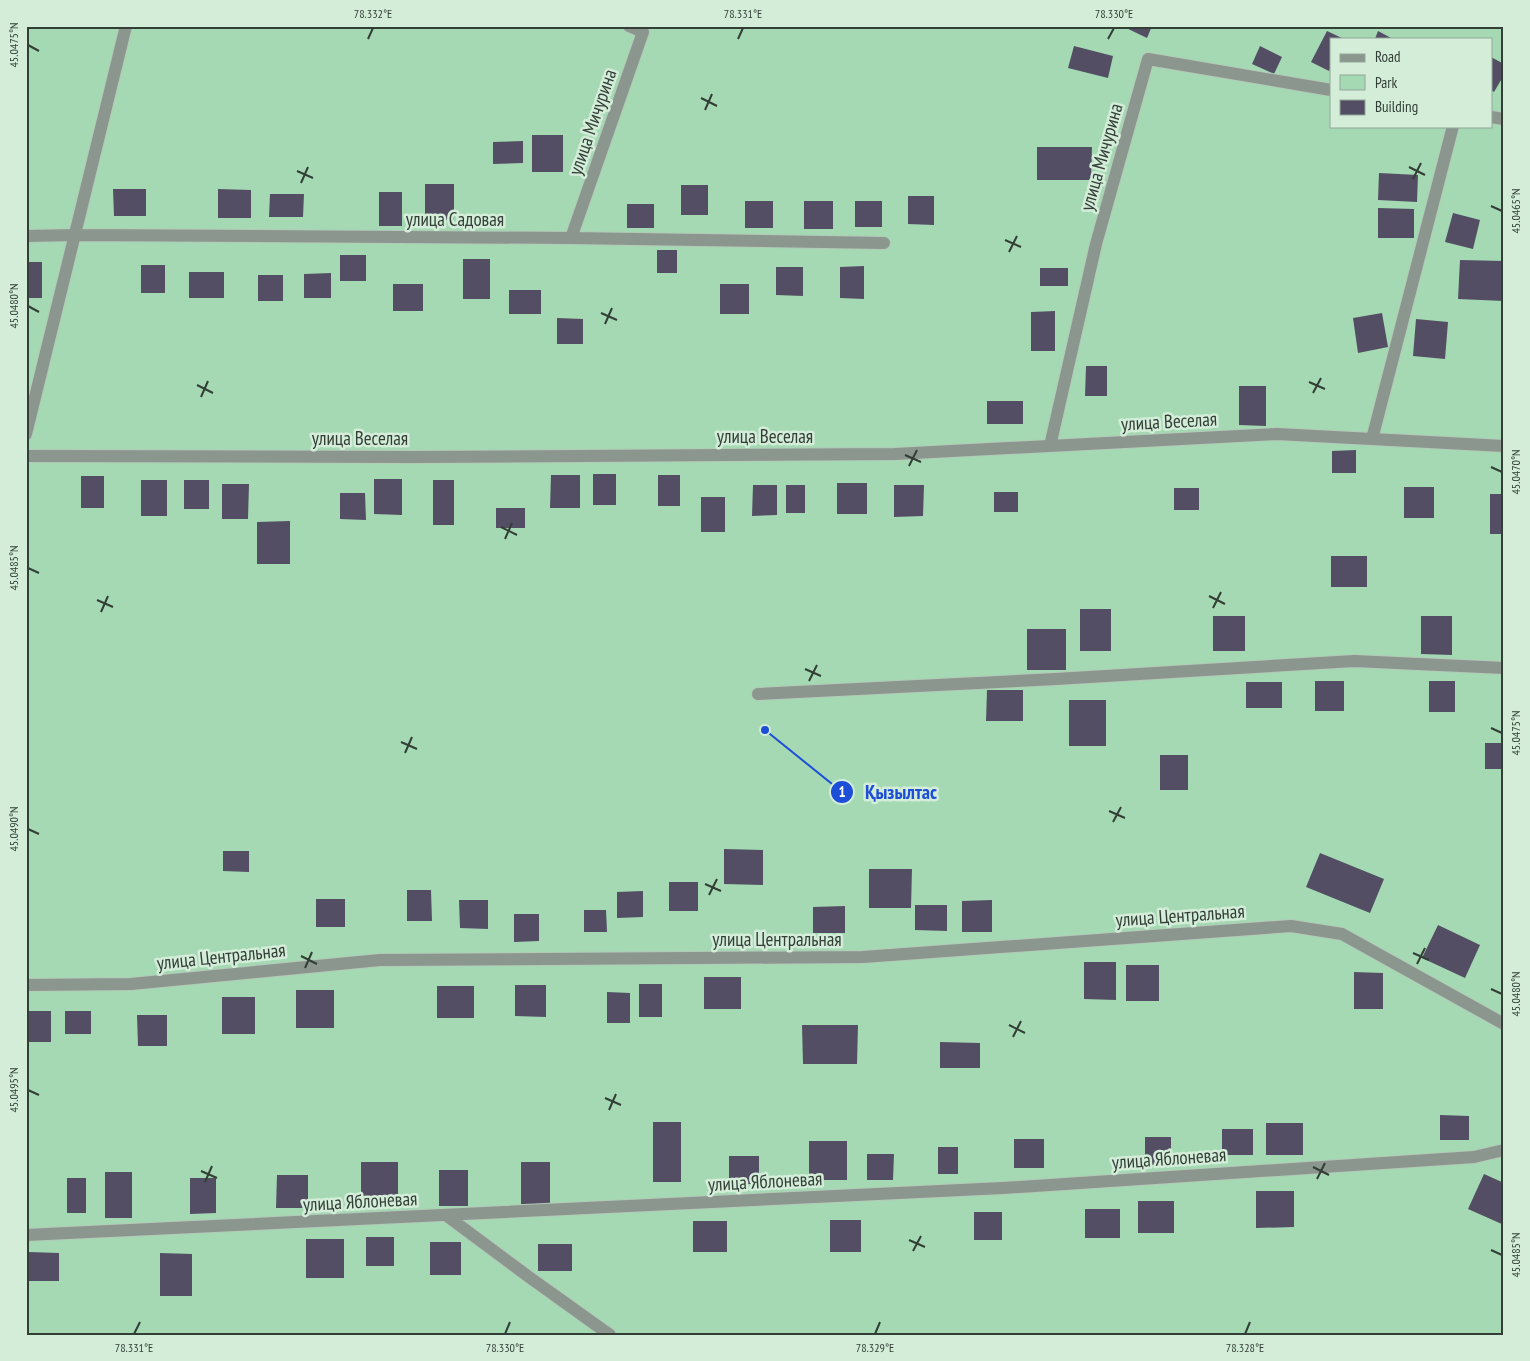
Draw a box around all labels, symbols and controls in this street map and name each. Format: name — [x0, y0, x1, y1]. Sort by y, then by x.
text: 78.332°E — [354, 6, 392, 21]
text: 78.331°E — [724, 6, 762, 21]
text: 78.330°E — [1095, 6, 1133, 21]
text: 45.0475°N — [6, 22, 21, 68]
legend — [1330, 38, 1492, 128]
text: Road — [1375, 47, 1401, 66]
street label: улица Мичурина — [563, 66, 621, 178]
text: Park — [1375, 73, 1397, 92]
text: Building — [1375, 97, 1418, 116]
street label: улица Мичурина — [1074, 101, 1128, 213]
text: 45.0465°N — [1508, 188, 1523, 234]
street label: улица Садовая — [406, 207, 504, 231]
text: 45.0480°N — [6, 283, 21, 329]
street label: улица Веселая — [1120, 406, 1218, 436]
street label: улица Веселая — [717, 424, 813, 448]
street label: улица Веселая — [312, 426, 408, 450]
text: 45.0470°N — [1508, 449, 1523, 495]
text: 45.0485°N — [6, 545, 21, 591]
text: 45.0475°N — [1508, 710, 1523, 756]
callout: Қызылтас — [829, 775, 947, 810]
text: Қызылтас — [865, 779, 937, 805]
text: 1 — [838, 782, 846, 801]
text: 45.0490°N — [6, 806, 21, 852]
street label: улица Центральная — [1115, 899, 1245, 931]
street label: улица Центральная — [712, 927, 842, 951]
street label: улица Центральная — [155, 937, 287, 975]
text: 45.0480°N — [1508, 971, 1523, 1017]
text: 45.0495°N — [6, 1067, 21, 1113]
street label: улица Яблоневая — [1111, 1142, 1227, 1174]
street label: улица Яблоневая — [707, 1166, 823, 1196]
street label: улица Яблоневая — [302, 1186, 418, 1216]
text: 45.0485°N — [1508, 1232, 1523, 1278]
text: 78.331°E — [115, 1340, 153, 1355]
text: 78.330°E — [486, 1340, 524, 1355]
text: 78.329°E — [856, 1340, 894, 1355]
text: 78.328°E — [1226, 1340, 1264, 1355]

